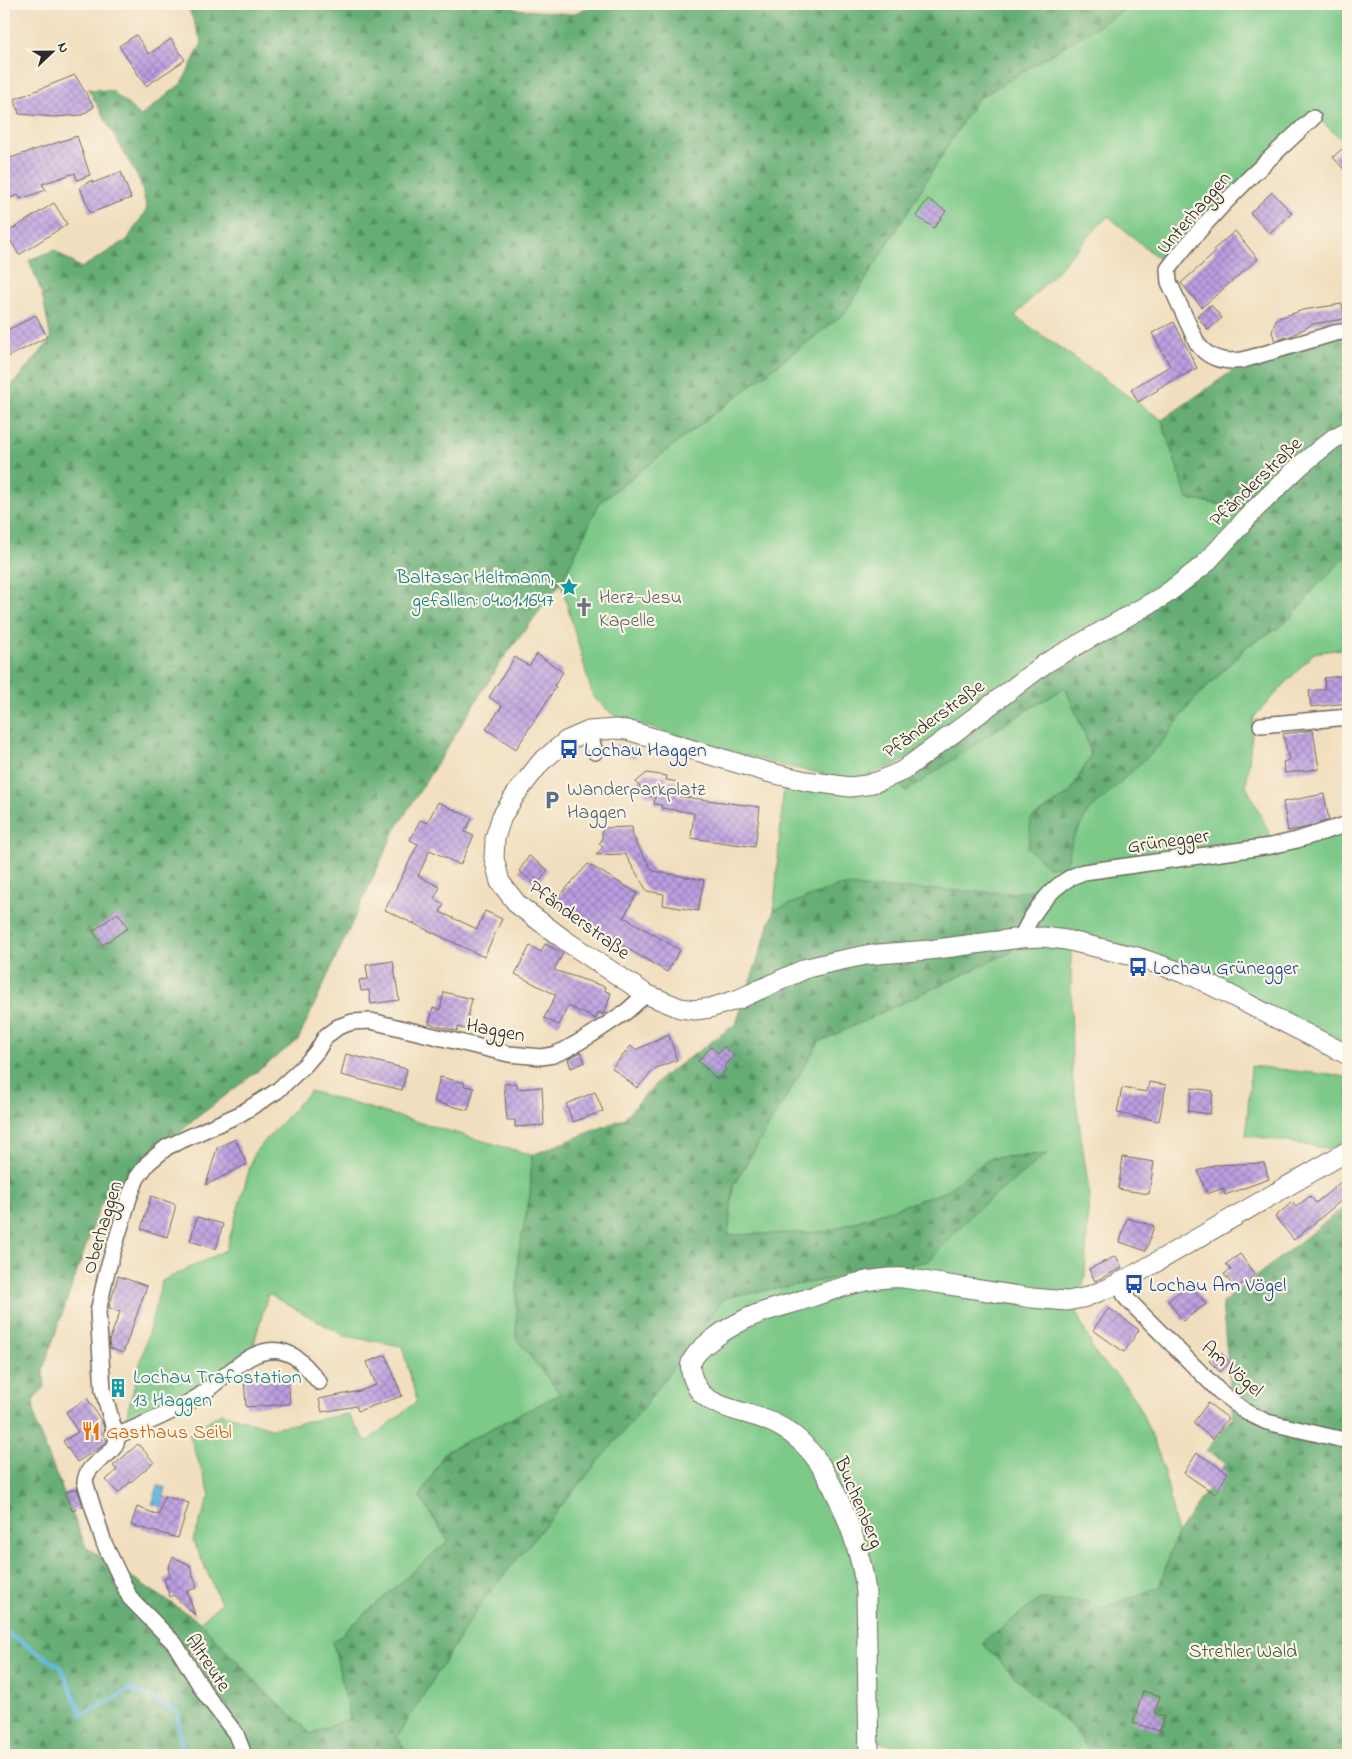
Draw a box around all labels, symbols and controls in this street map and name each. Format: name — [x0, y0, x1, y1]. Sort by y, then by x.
north arrow — [28, 28, 78, 78]
text: N — [51, 39, 74, 56]
street label: Unterhaggen — [1151, 166, 1240, 262]
street label: Pfänderstraße — [1204, 431, 1310, 535]
place label: Baltasar Heltmann, gefallen: 04.01.1647 — [396, 564, 554, 617]
place icon: Baltasar Heltmann, gefallen: 04.01.1647 — [558, 576, 580, 598]
place label: Herz-Jesu Kapelle — [599, 584, 682, 636]
church icon: Herz-Jesu Kapelle — [573, 596, 595, 618]
street label: Pfänderstraße — [878, 673, 991, 767]
place label: Lochau Haggen — [584, 737, 707, 767]
bus stop icon: Lochau Haggen — [558, 738, 580, 760]
place label: Wanderparkplatz Haggen — [567, 776, 706, 829]
parking icon: Wanderparkplatz Haggen — [541, 789, 563, 811]
street label: Grünegger — [1126, 822, 1212, 864]
street label: Pfänderstraße — [522, 874, 635, 968]
place label: Lochau Grünegger — [1153, 955, 1299, 985]
bus stop icon: Lochau Grünegger — [1127, 956, 1149, 978]
street label: Haggen — [463, 1012, 527, 1052]
street label: Oberhaggen — [75, 1177, 132, 1278]
place label: Lochau Am Vögel — [1149, 1272, 1286, 1302]
bus stop icon: Lochau Am Vögel — [1123, 1273, 1145, 1295]
street label: Am Vögel — [1193, 1335, 1269, 1406]
place label: Lochau Trafostation 13 Haggen — [133, 1364, 302, 1417]
building icon: Lochau Trafostation 13 Haggen — [107, 1377, 129, 1399]
place label: Gasthaus Seibl — [106, 1419, 232, 1448]
restaurant icon: Gasthaus Seibl — [80, 1420, 102, 1442]
street label: Buchenberg — [824, 1452, 890, 1554]
street label: Altreute — [177, 1629, 237, 1698]
park label: Strehler Wald — [1189, 1638, 1297, 1667]

